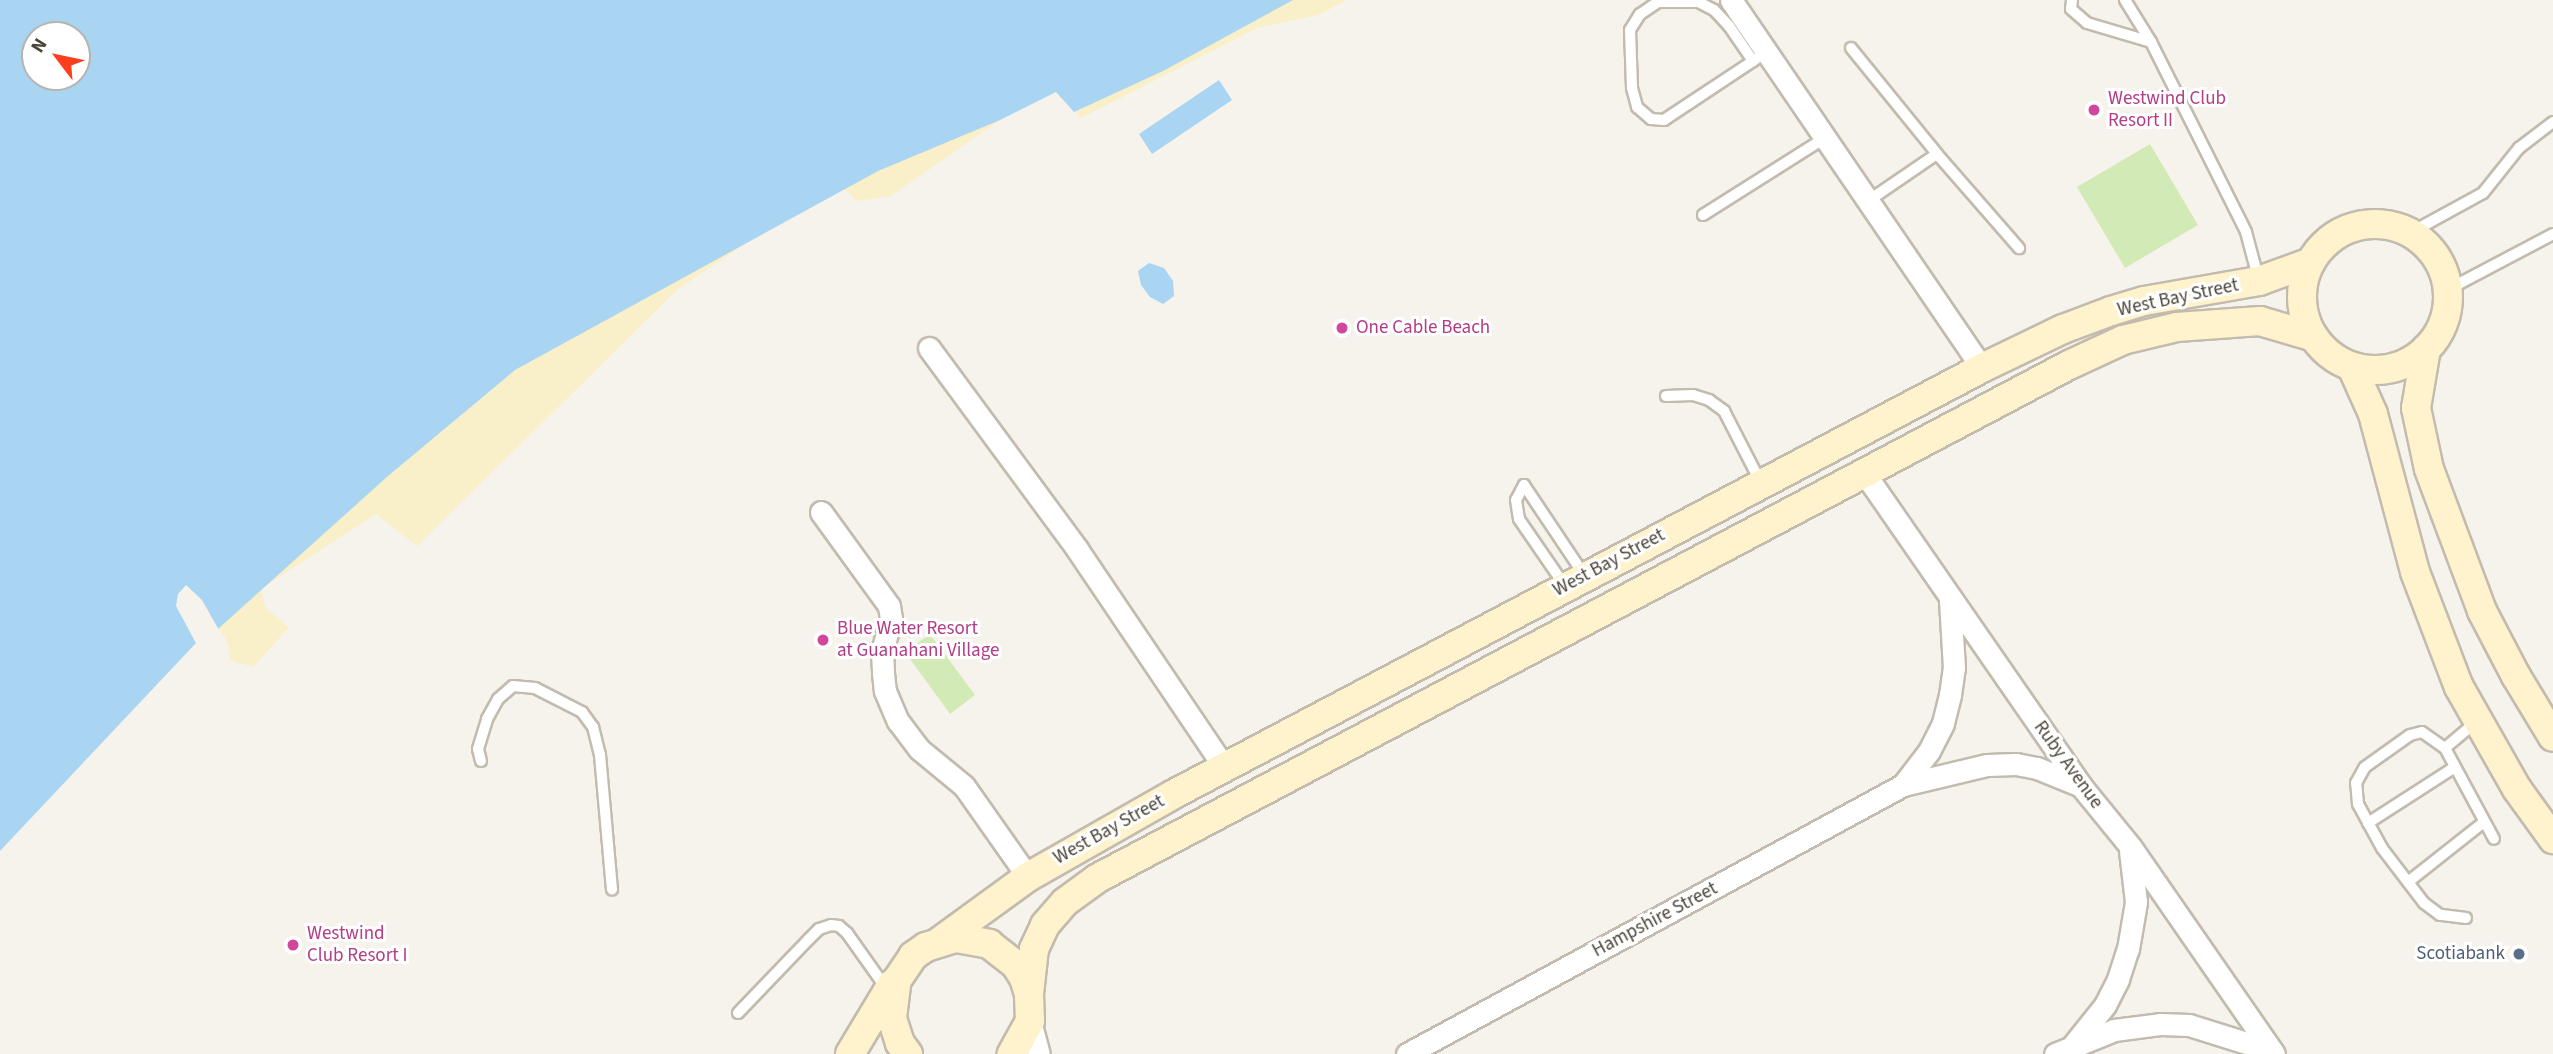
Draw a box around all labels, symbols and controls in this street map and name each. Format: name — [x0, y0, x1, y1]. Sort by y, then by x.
north arrow — [21, 21, 91, 91]
text: N — [25, 33, 54, 58]
place label: Westwind Club Resort II — [2108, 88, 2226, 132]
marker: Westwind Club Resort II — [2086, 102, 2102, 118]
street label: West Bay Street — [2115, 274, 2241, 322]
place label: One Cable Beach — [1356, 317, 1490, 339]
marker: One Cable Beach — [1334, 320, 1350, 336]
street label: West Bay Street — [1549, 524, 1669, 602]
place label: Blue Water Resort at Guanahani Village — [837, 618, 999, 662]
marker: Blue Water Resort at Guanahani Village — [815, 632, 831, 648]
street label: Ruby Avenue — [2029, 717, 2107, 813]
street label: West Bay Street — [1050, 790, 1168, 870]
street label: Hampshire Street — [1589, 877, 1721, 963]
place label: Westwind Club Resort I — [307, 923, 407, 967]
marker: Westwind Club Resort I — [285, 937, 301, 953]
place label: Scotiabank — [2416, 943, 2505, 965]
marker: Scotiabank — [2511, 946, 2527, 962]

